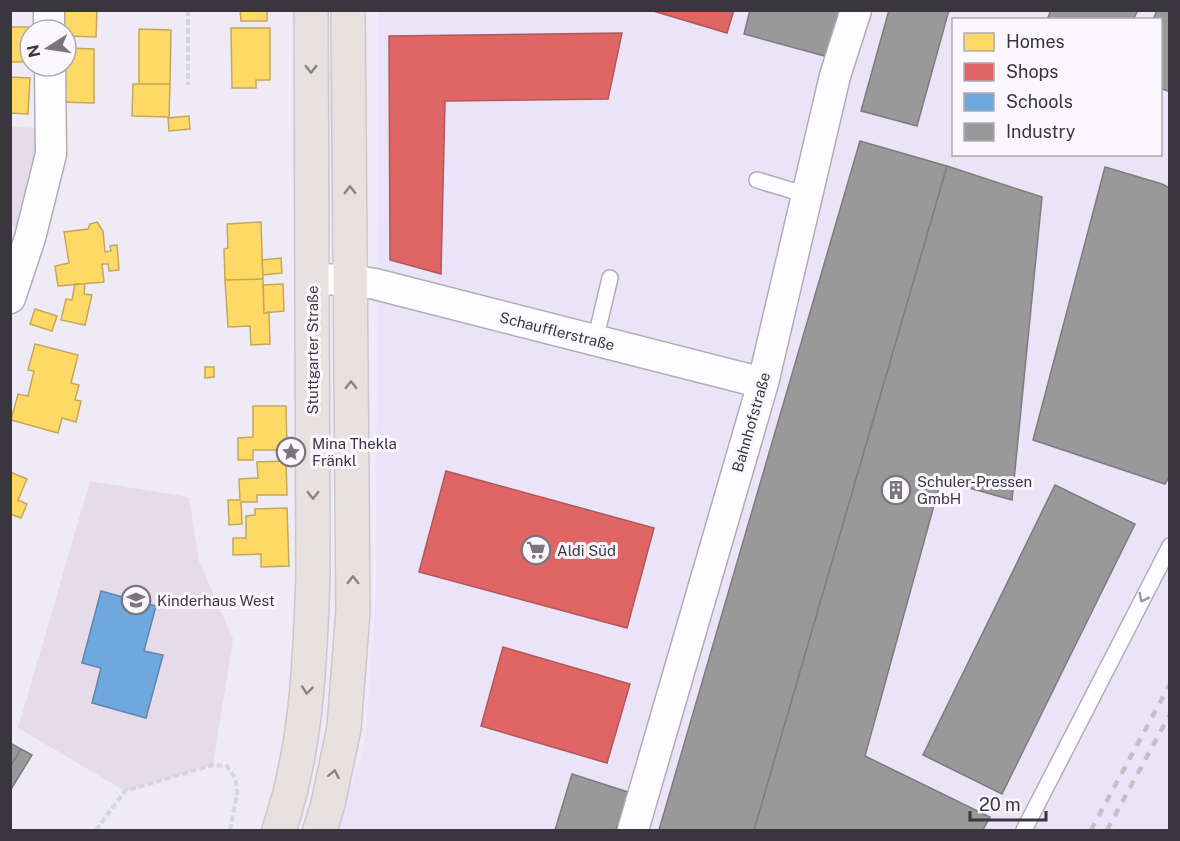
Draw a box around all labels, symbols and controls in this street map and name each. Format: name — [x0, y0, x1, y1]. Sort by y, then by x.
north arrow — [18, 18, 78, 78]
legend — [952, 18, 1162, 156]
text: Homes — [1006, 31, 1065, 52]
text: N — [23, 43, 44, 59]
text: Shops — [1006, 61, 1058, 82]
one-way arrow — [305, 64, 317, 73]
text: Schools — [1006, 91, 1073, 112]
text: Industry — [1006, 121, 1076, 142]
one-way arrow — [344, 186, 356, 195]
street label: Stuttgarter Straße — [304, 286, 321, 414]
street label: Schaufflerstraße — [498, 308, 616, 354]
street label: Bahnhofstraße — [729, 370, 773, 474]
one-way arrow — [345, 381, 358, 390]
place label: Mina Thekla Fränkl — [312, 435, 397, 469]
place icon: Mina Thekla Fränkl — [275, 436, 307, 468]
place label: Schuler-Pressen GmbH — [917, 473, 1032, 507]
building icon: Schuler-Pressen GmbH — [880, 474, 912, 506]
one-way arrow — [307, 490, 319, 499]
supermarket icon: Aldi Süd — [520, 534, 552, 566]
place label: Aldi Süd — [557, 542, 616, 559]
one-way arrow — [347, 576, 359, 585]
school or university icon: Kinderhaus West — [120, 584, 152, 616]
place label: Kinderhaus West — [157, 592, 275, 609]
one-way arrow — [1139, 592, 1150, 603]
one-way arrow — [302, 685, 314, 694]
one-way arrow — [327, 769, 340, 779]
scale bar — [970, 784, 1046, 822]
text: 20 m — [979, 794, 1021, 815]

